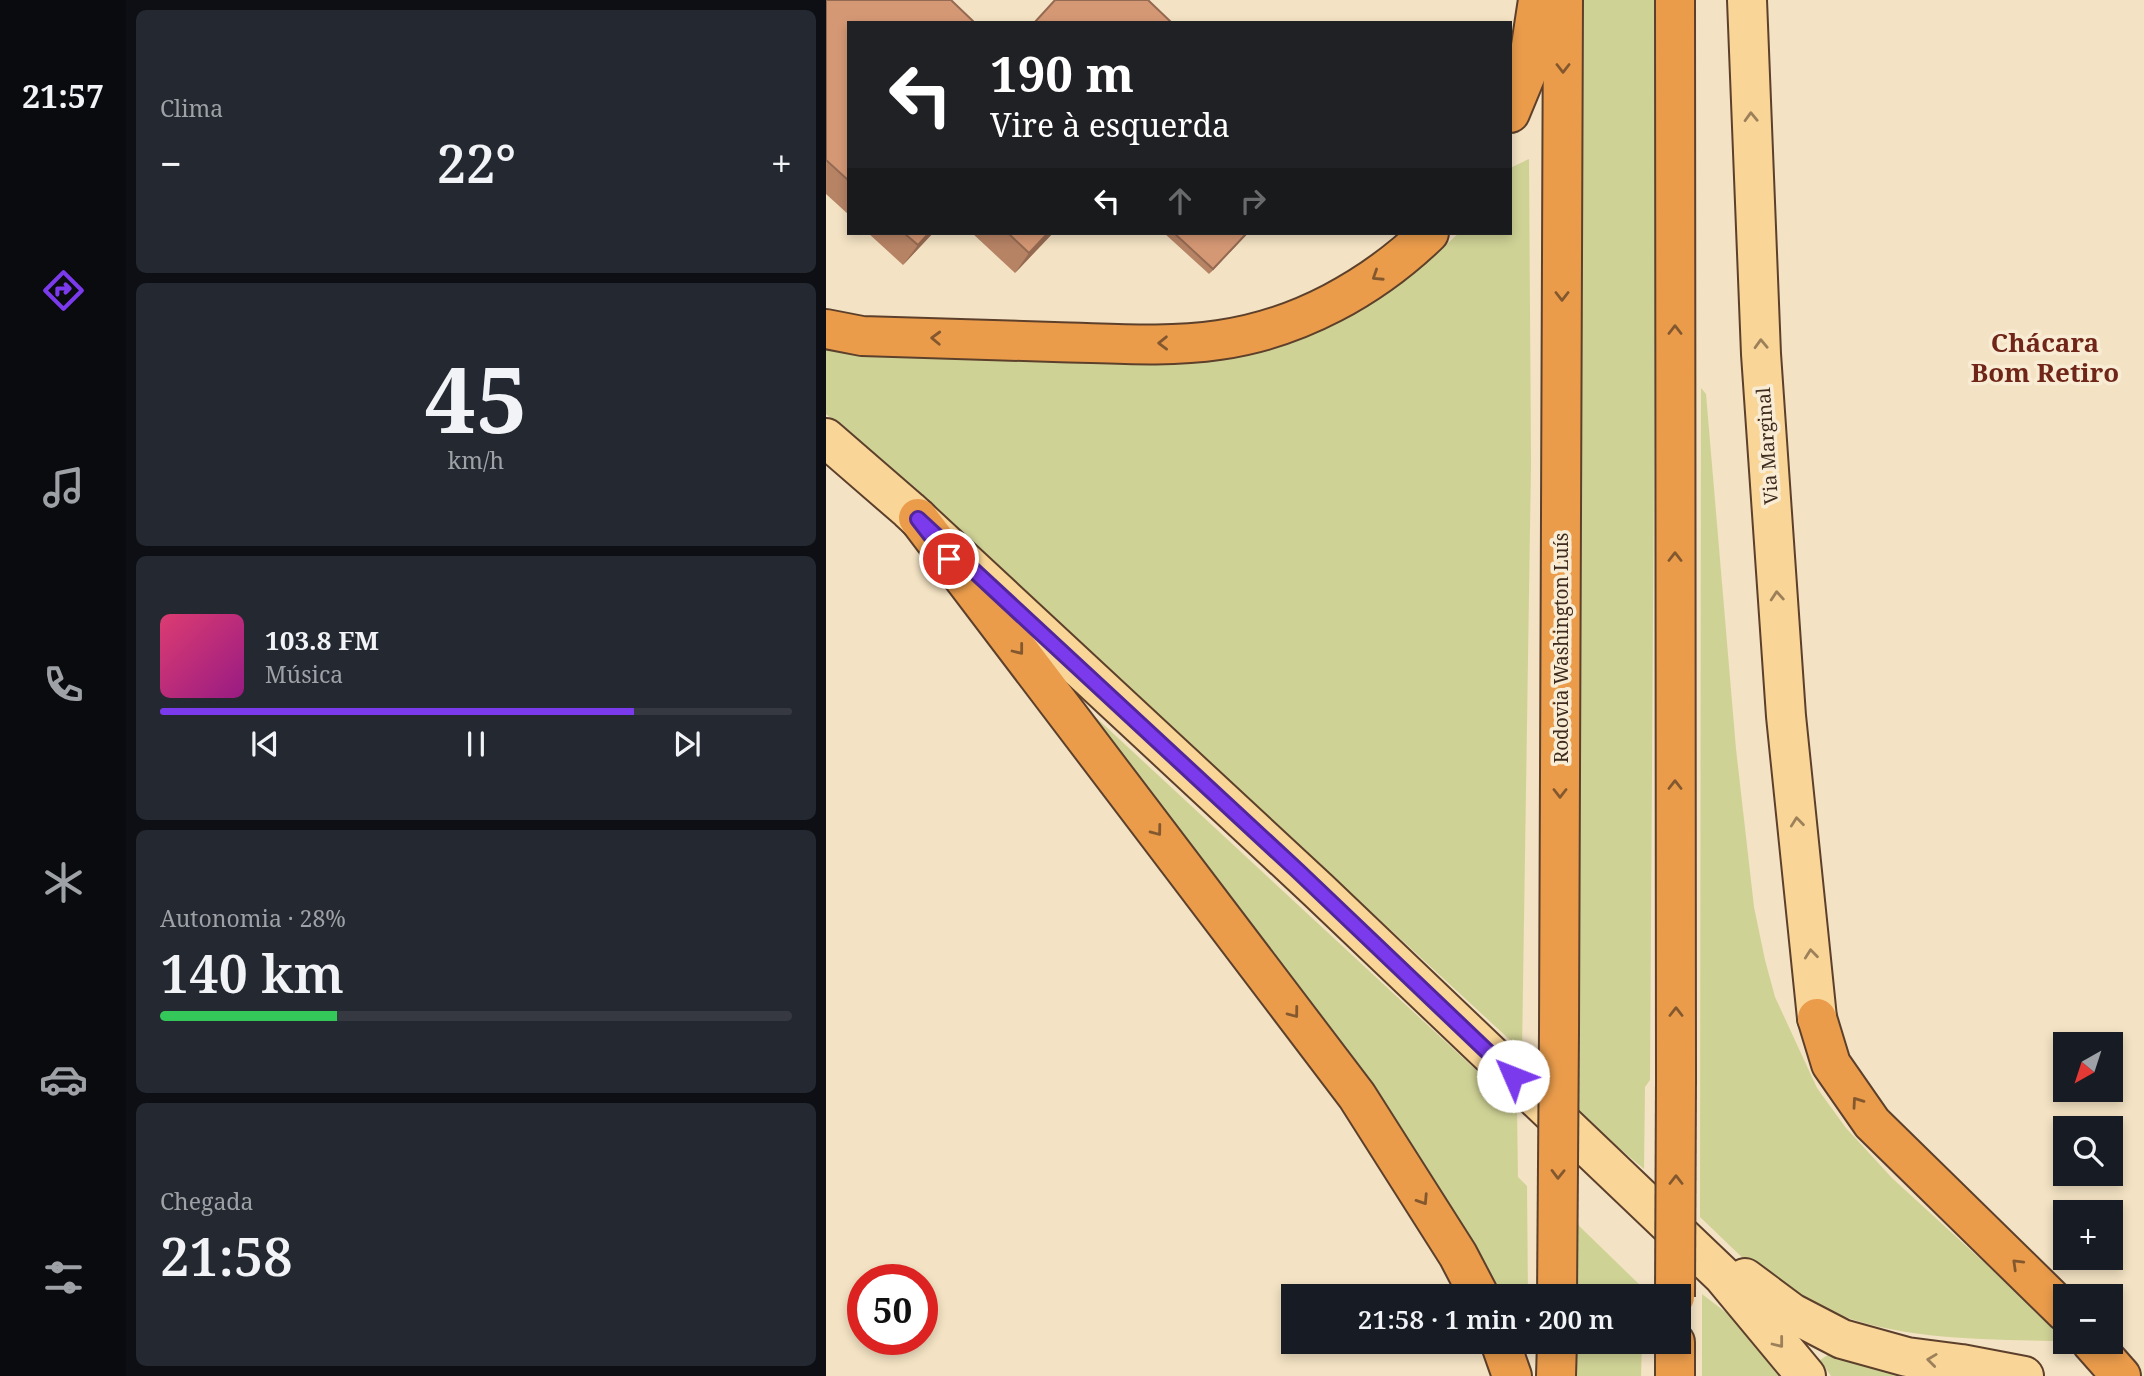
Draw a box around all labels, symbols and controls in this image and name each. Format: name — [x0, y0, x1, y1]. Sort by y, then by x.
text: 190 m — [990, 40, 1134, 106]
icon: left — [875, 49, 966, 140]
one-way arrow — [1555, 63, 1571, 74]
text: 21:57 — [22, 74, 104, 117]
text: Clima — [160, 92, 223, 124]
text: Vire à esquerda — [990, 103, 1230, 146]
one-way arrow — [1744, 111, 1759, 122]
text: 22° — [437, 127, 516, 198]
text: − — [160, 137, 182, 189]
text: + — [771, 137, 792, 189]
icon: left — [1088, 182, 1126, 220]
icon: ahead — [1161, 182, 1199, 220]
icon: right — [1234, 182, 1272, 220]
icon: directions — [39, 266, 88, 315]
one-way arrow — [1371, 268, 1384, 281]
one-way arrow — [1554, 291, 1570, 301]
one-way arrow — [1667, 324, 1683, 334]
district label: Chácara Bom Retiro — [1971, 324, 2119, 390]
one-way arrow — [930, 330, 941, 346]
one-way arrow — [1157, 335, 1168, 351]
text: 45 — [425, 336, 527, 460]
one-way arrow — [1753, 339, 1768, 350]
street label: Via Marginal — [1750, 387, 1784, 505]
text: km/h — [448, 444, 504, 476]
icon: music — [39, 463, 88, 512]
pin — [919, 529, 979, 589]
street label: Rodovia Washington Luís — [1548, 533, 1574, 763]
icon: arrive — [930, 540, 968, 578]
one-way arrow — [1667, 551, 1683, 562]
one-way arrow — [1770, 590, 1785, 601]
text: 103.8 FM — [265, 622, 379, 658]
one-way arrow — [1011, 642, 1024, 655]
text: Música — [265, 658, 343, 690]
icon: phone — [39, 660, 88, 709]
icon: previous — [246, 725, 284, 763]
icon: pause — [457, 725, 495, 763]
icon: next — [668, 725, 706, 763]
one-way arrow — [1667, 779, 1683, 789]
one-way arrow — [1552, 788, 1568, 798]
one-way arrow — [1789, 817, 1804, 828]
one-way arrow — [1149, 823, 1161, 836]
icon: climate — [39, 858, 88, 907]
text: Autonomia · 28% — [160, 902, 346, 934]
text: 140 km — [160, 937, 344, 1008]
one-way arrow — [1803, 948, 1818, 960]
one-way arrow — [1286, 1005, 1298, 1018]
one-way arrow — [1668, 1006, 1684, 1017]
north arrow — [2053, 1032, 2123, 1102]
map controls — [2053, 1032, 2123, 1354]
position arrow — [1476, 1039, 1550, 1113]
icon: car — [39, 1055, 88, 1104]
one-way arrow — [1853, 1097, 1865, 1110]
button: search — [2053, 1116, 2123, 1186]
one-way arrow — [1550, 1169, 1566, 1179]
one-way arrow — [1668, 1174, 1684, 1184]
text: Chegada — [160, 1185, 253, 1217]
one-way arrow — [1415, 1192, 1428, 1205]
button: + — [2053, 1200, 2123, 1270]
text: 21:58 — [160, 1220, 293, 1291]
icon: filters — [39, 1253, 88, 1302]
one-way arrow — [2012, 1260, 2025, 1273]
speed limit sign: 50 — [847, 1264, 938, 1355]
button: − — [2053, 1284, 2123, 1354]
text: 21:58 · 1 min · 200 m — [1358, 1301, 1614, 1337]
one-way arrow — [1771, 1335, 1784, 1347]
one-way arrow — [1926, 1353, 1938, 1368]

